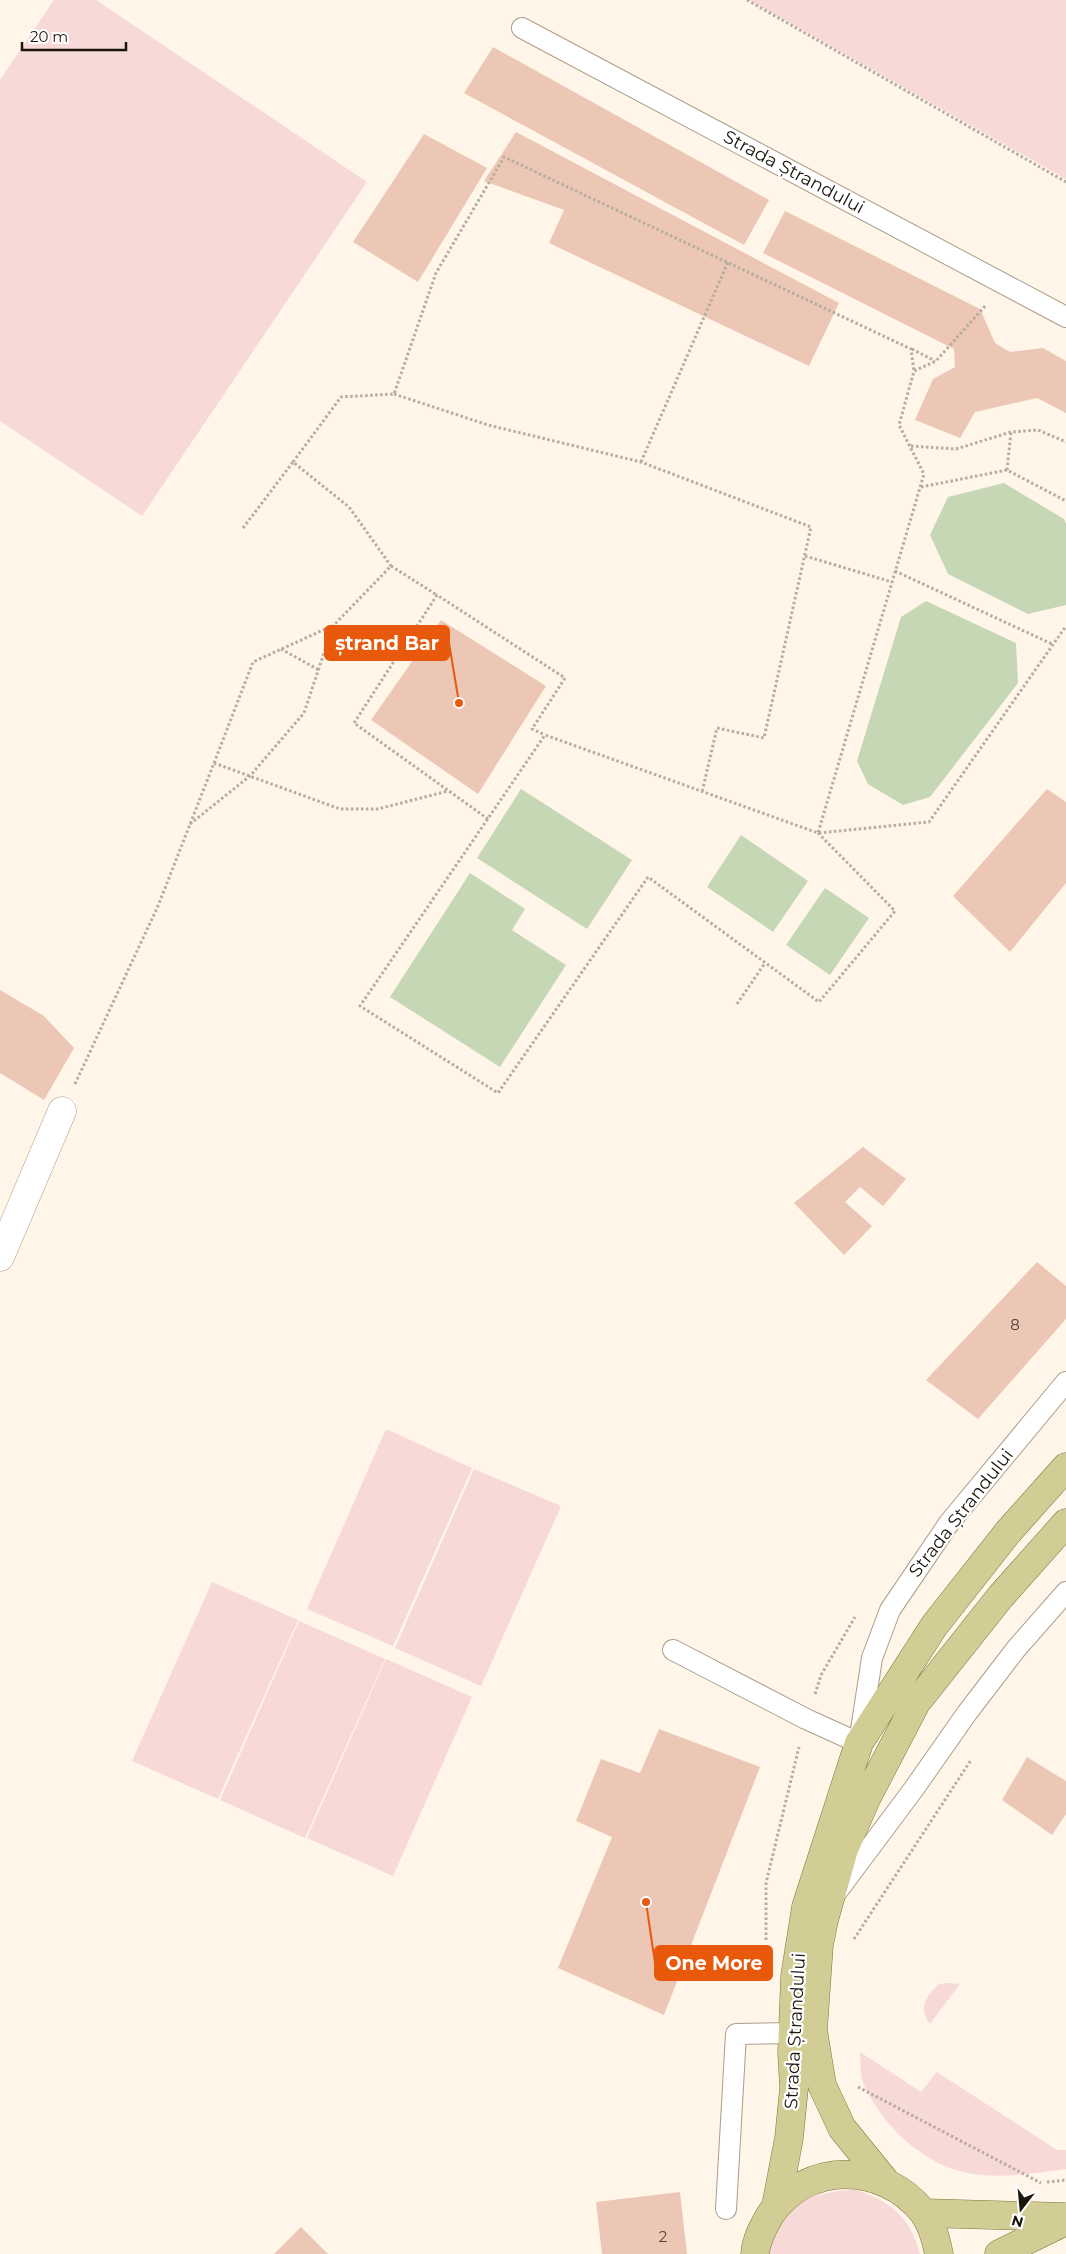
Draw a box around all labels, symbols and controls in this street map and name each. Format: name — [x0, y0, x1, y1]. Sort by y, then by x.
scale bar — [22, 20, 126, 52]
text: 20 m — [30, 27, 68, 46]
street label: Strada Ștrandului — [719, 125, 868, 219]
callout: ștrand Bar — [325, 626, 449, 660]
text: ștrand Bar — [335, 632, 439, 656]
house number: 8 — [1010, 1315, 1020, 1334]
street label: Strada Ștrandului — [904, 1444, 1019, 1582]
callout: One More — [655, 1946, 772, 1980]
text: One More — [665, 1952, 763, 1975]
street label: Strada Ștrandului — [780, 1952, 811, 2110]
north arrow — [996, 2184, 1046, 2234]
text: N — [1009, 2211, 1025, 2232]
house number: 2 — [659, 2227, 667, 2246]

